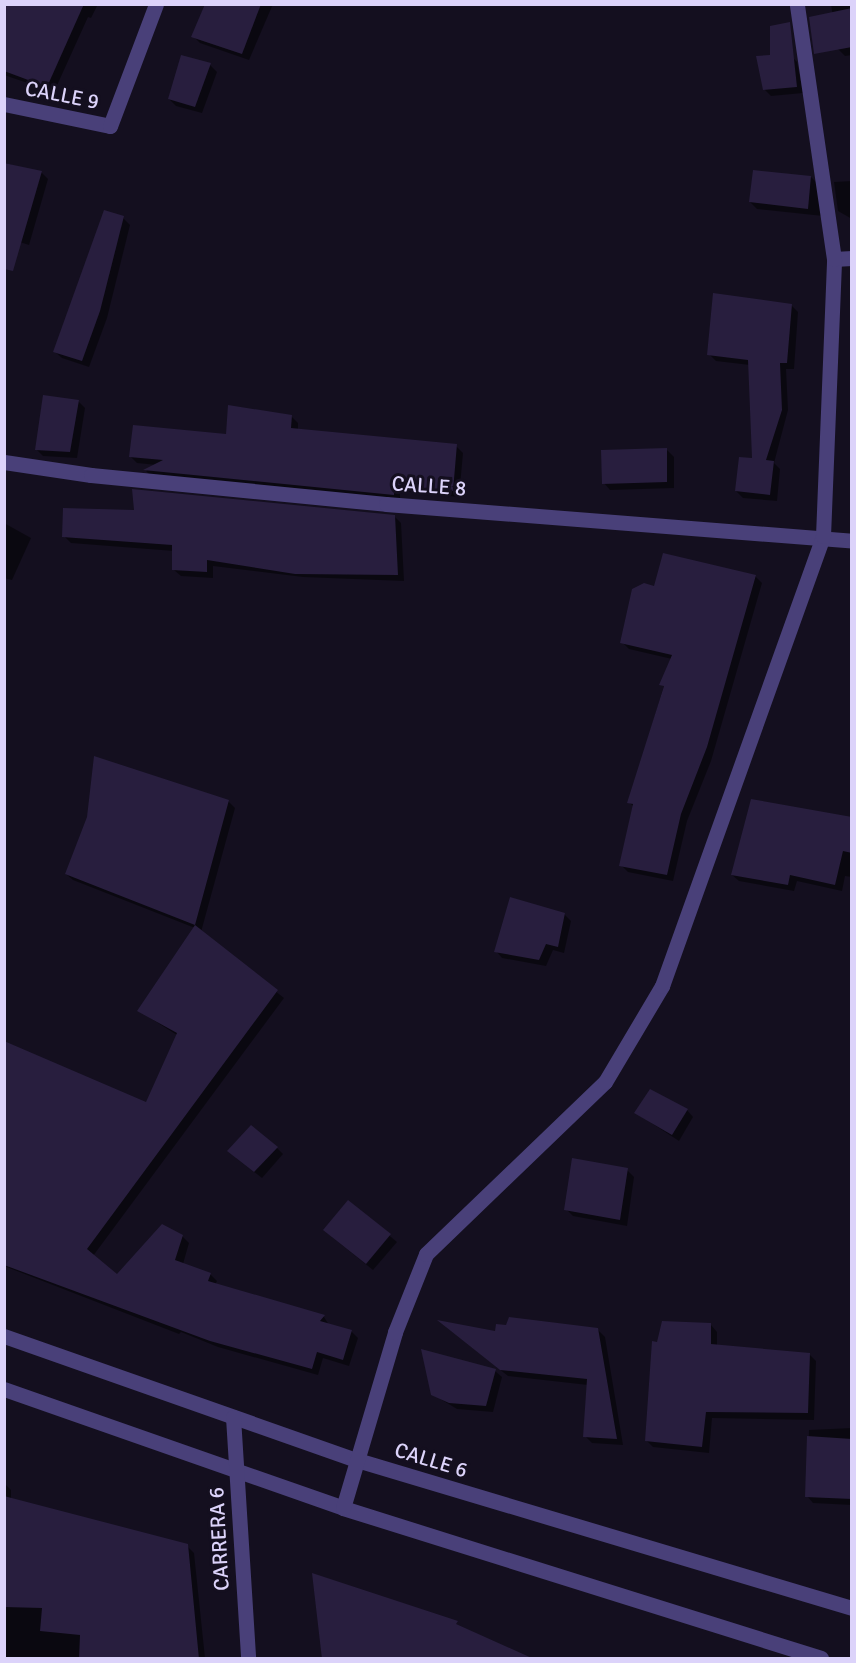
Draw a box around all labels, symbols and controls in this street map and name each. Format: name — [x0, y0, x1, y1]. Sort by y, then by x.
street label: CALLE 9 — [23, 75, 101, 115]
street label: CALLE 8 — [391, 471, 467, 501]
street label: CALLE 6 — [392, 1437, 470, 1483]
street label: CARRERA 6 — [204, 1486, 234, 1592]

